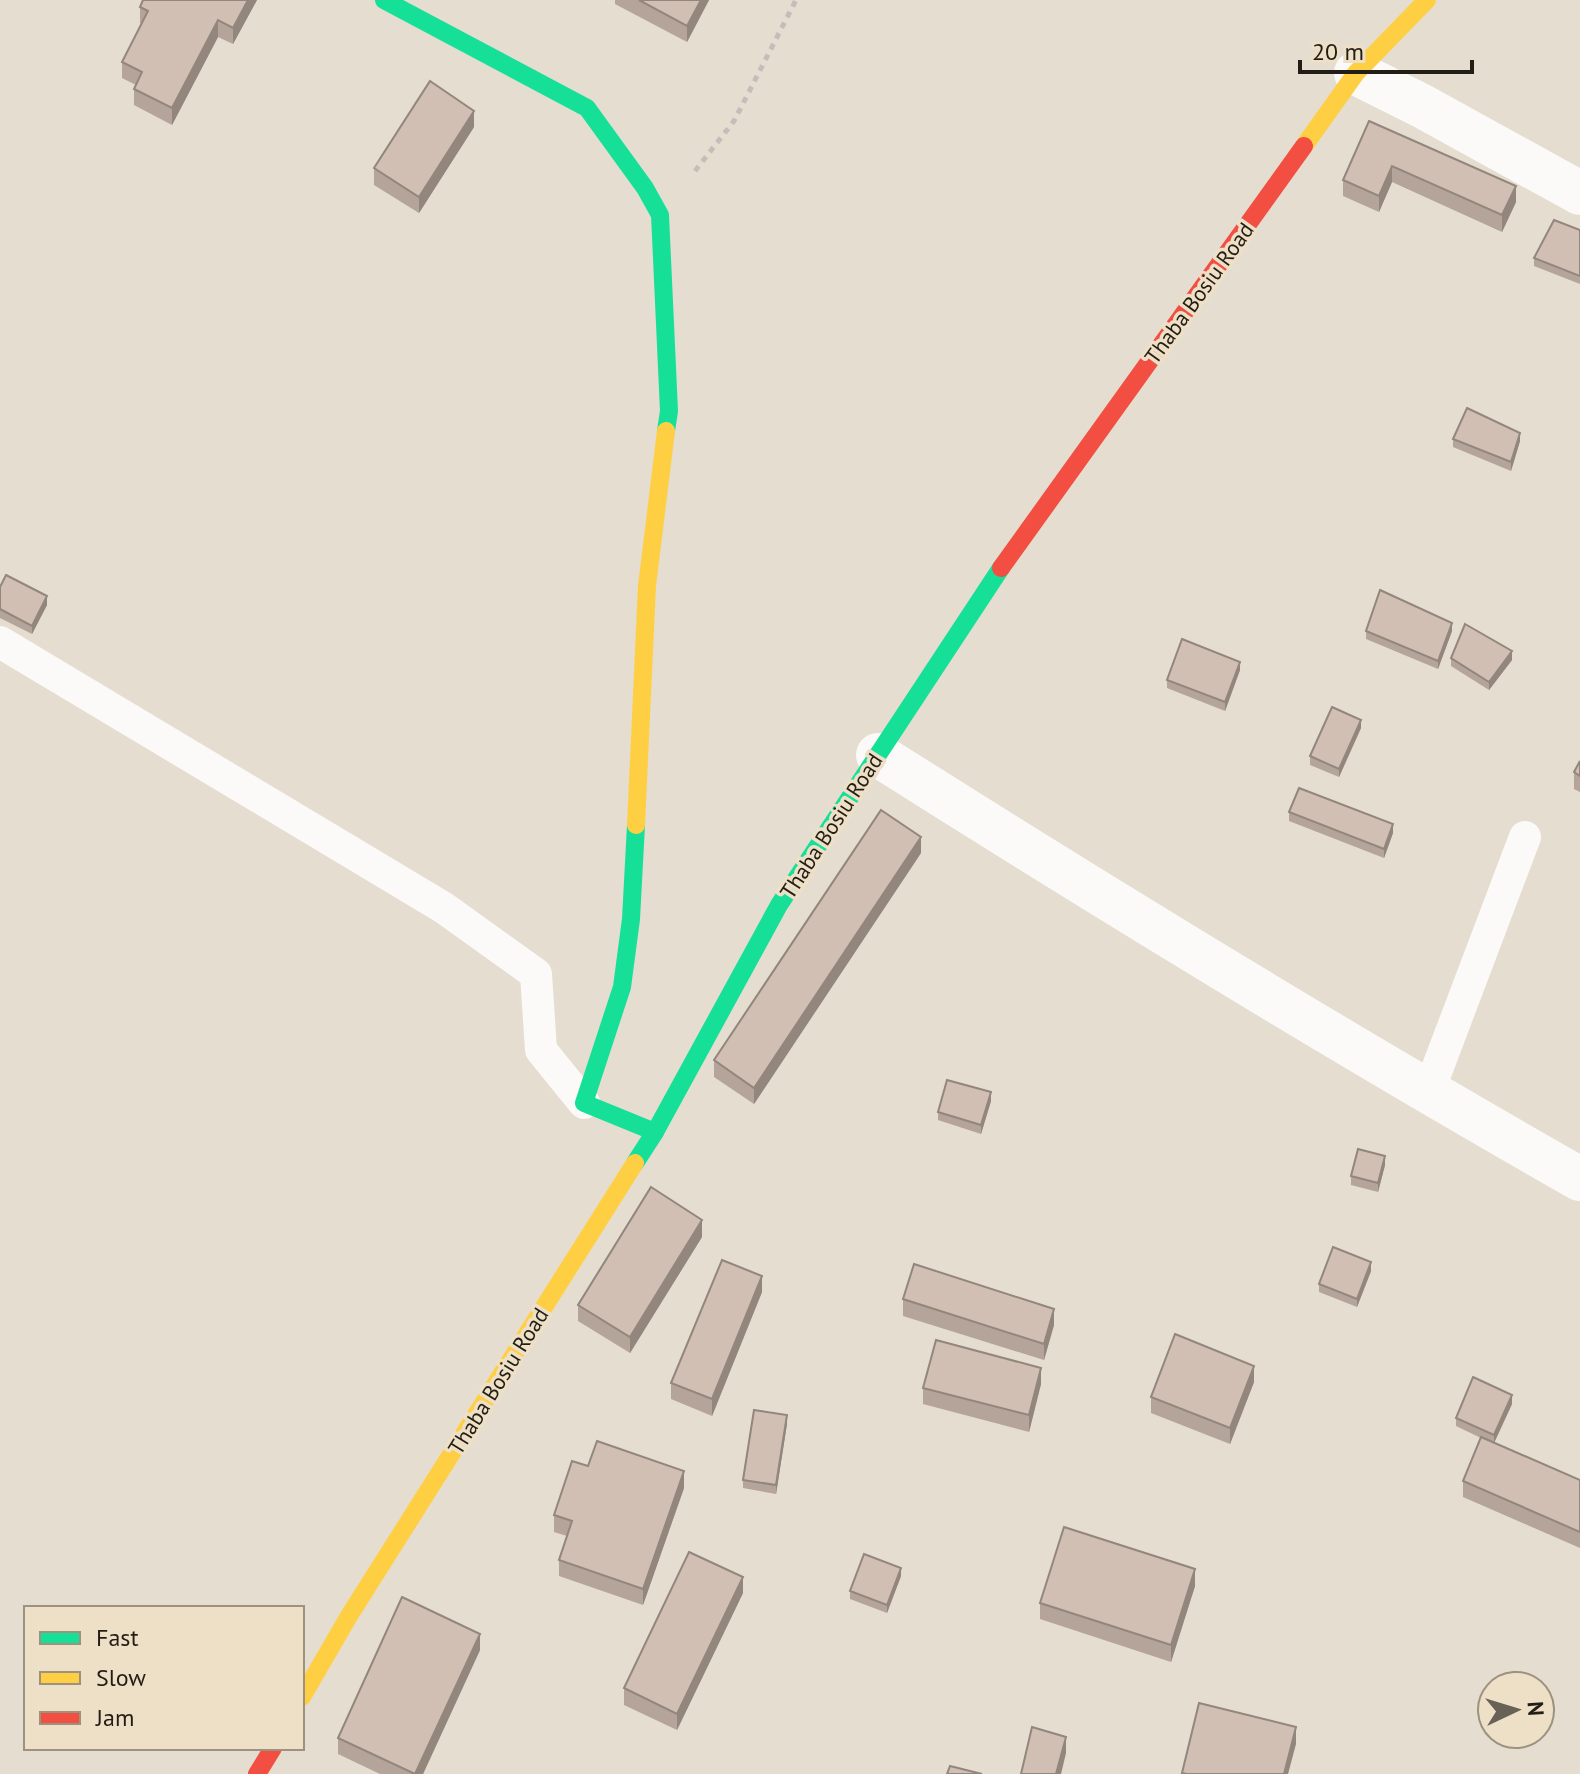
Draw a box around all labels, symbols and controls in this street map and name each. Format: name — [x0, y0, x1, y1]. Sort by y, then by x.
scale bar — [1300, 24, 1472, 74]
text: 20 m — [1312, 36, 1364, 67]
street label: Thaba Bosiu Road — [1138, 217, 1260, 369]
street label: Thaba Bosiu Road — [774, 748, 888, 904]
street label: Thaba Bosiu Road — [442, 1302, 554, 1460]
legend — [24, 1606, 304, 1750]
text: Fast — [96, 1622, 139, 1653]
text: Slow — [96, 1662, 146, 1693]
north arrow — [1476, 1670, 1556, 1750]
text: N — [1521, 1700, 1550, 1717]
text: Jam — [95, 1702, 134, 1733]

